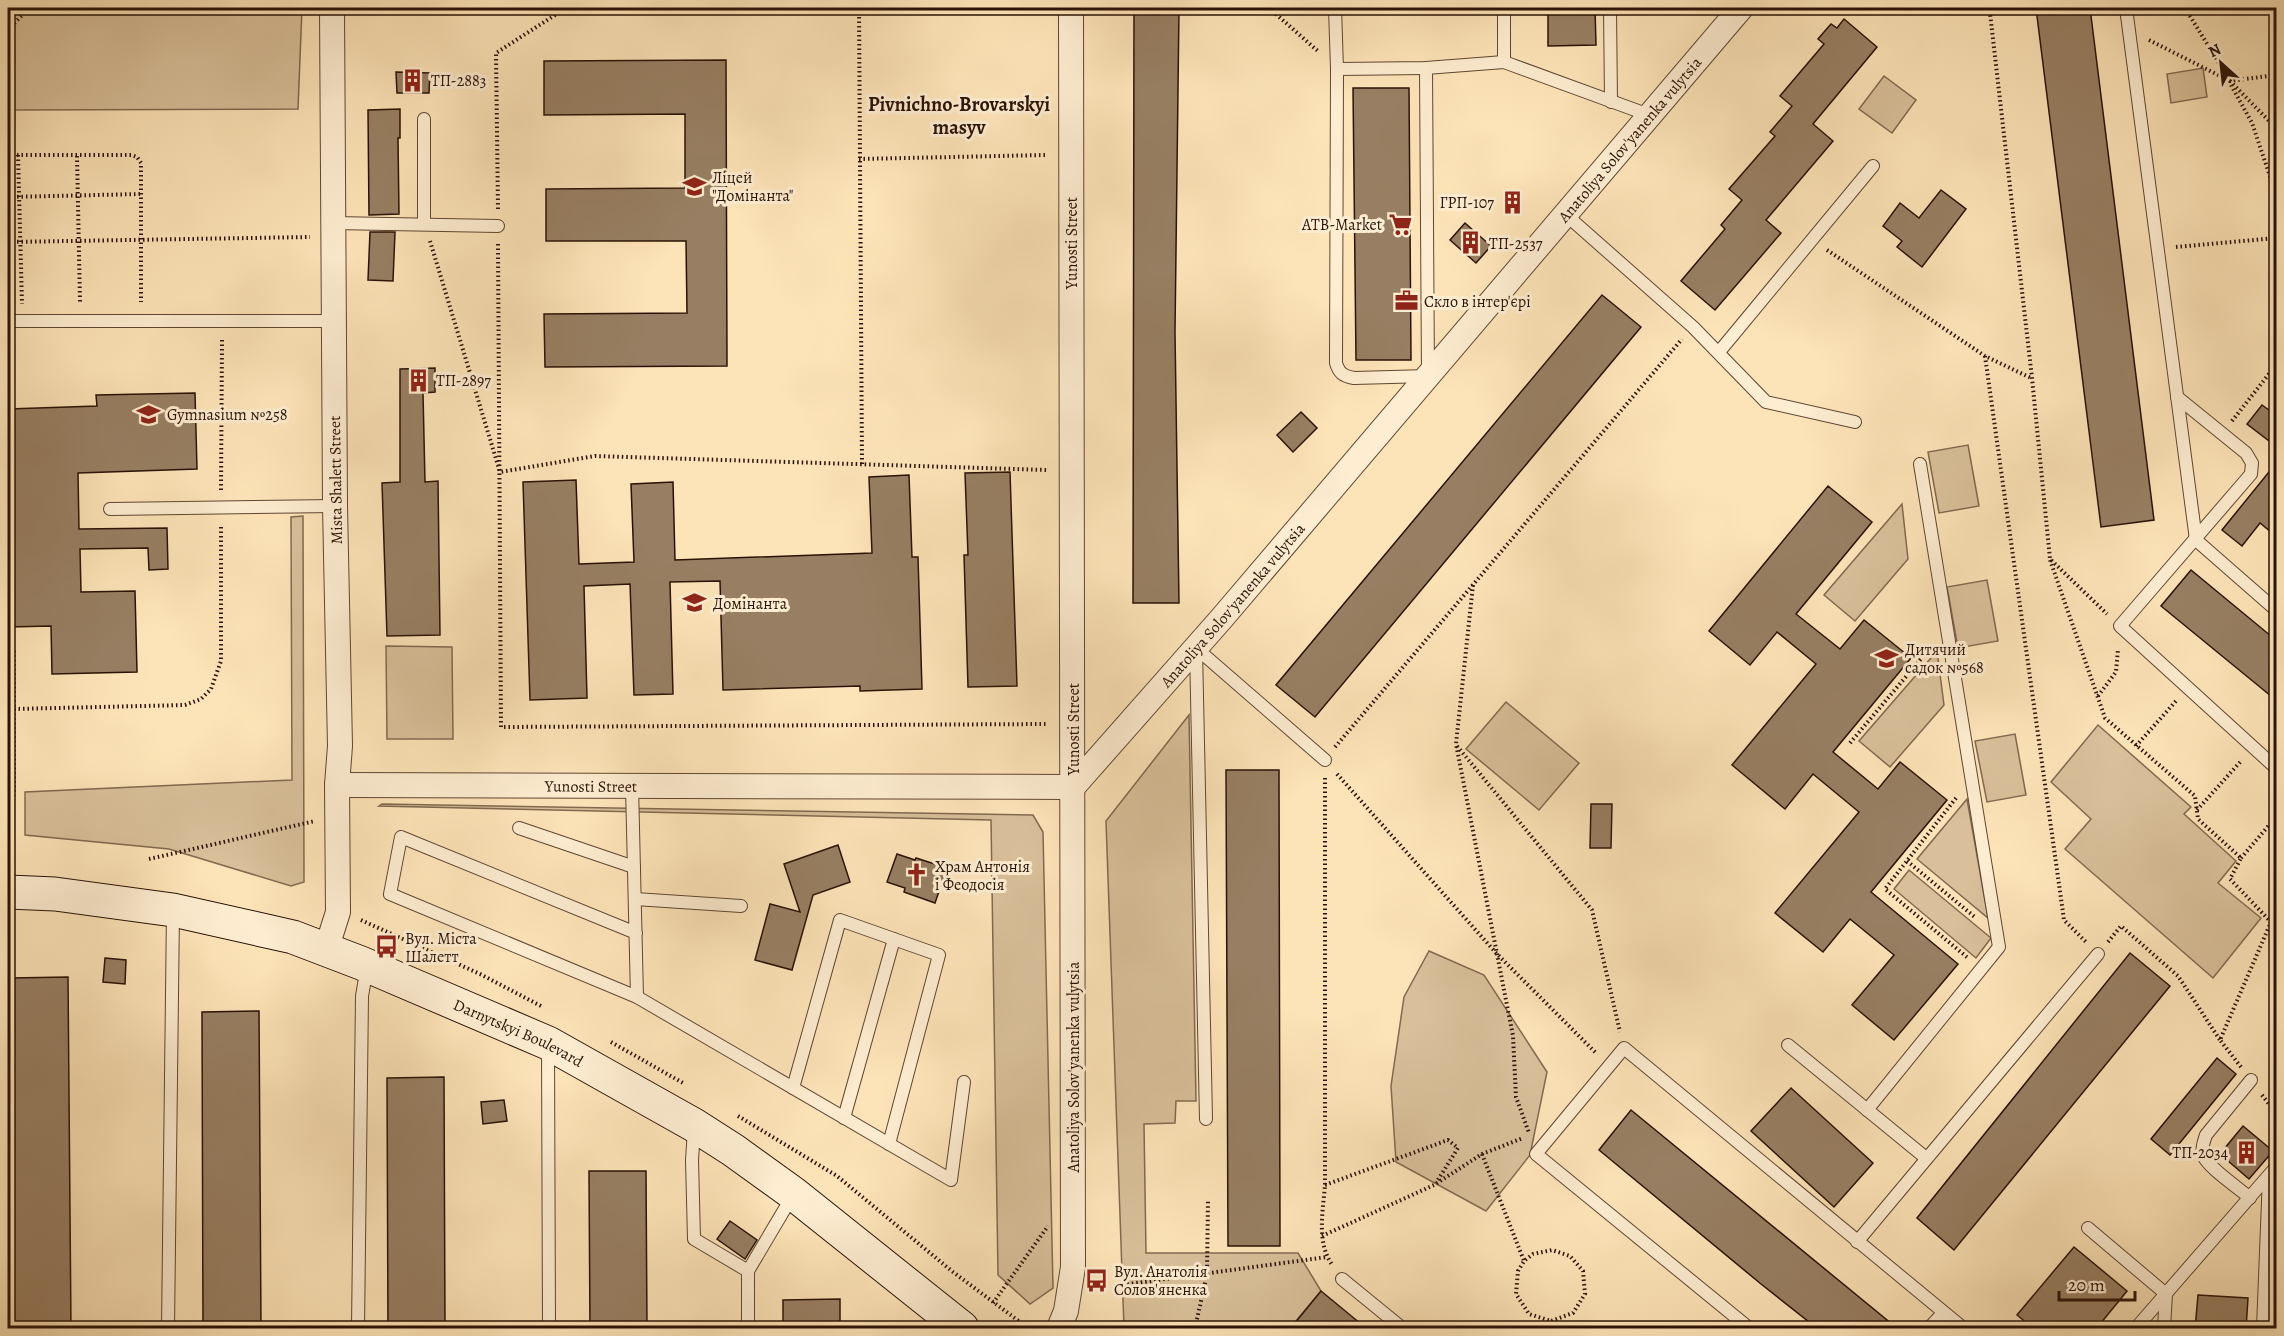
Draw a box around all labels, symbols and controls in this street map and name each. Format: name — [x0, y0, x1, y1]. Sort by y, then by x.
north arrow — [2191, 33, 2251, 93]
text: N — [2204, 38, 2225, 63]
street label: Anatoliya Solov'yanenka vulytsia — [1553, 52, 1707, 228]
building icon: ТП-2883 — [400, 67, 426, 93]
place label: ТП-2883 — [431, 70, 486, 92]
district label: Pivnichno-Brovarskyi masyv — [868, 91, 1050, 141]
place label: Ліцей "Домінанта" — [712, 167, 794, 207]
school or university icon: Ліцей "Домінанта" — [681, 173, 707, 199]
building icon: ГРП-107 — [1499, 189, 1525, 215]
place label: ГРП-107 — [1440, 192, 1494, 214]
street label: Yunosti Street — [1061, 197, 1083, 290]
supermarket icon: ATB-Market — [1387, 211, 1413, 237]
place label: ATB-Market — [1301, 214, 1382, 236]
building icon: ТП-2537 — [1458, 230, 1484, 256]
place label: ТП-2537 — [1489, 233, 1543, 255]
office icon: Скло в інтер'єрі — [1393, 288, 1419, 314]
place label: Скло в інтер'єрі — [1424, 291, 1531, 313]
building icon: ТП-2897 — [405, 367, 431, 393]
place label: ТП-2897 — [436, 370, 491, 392]
school or university icon: Gymnasium №258 — [136, 401, 162, 427]
place label: Gymnasium №258 — [167, 404, 288, 426]
street label: Mista Shalett Street — [324, 415, 348, 545]
street label: Anatoliya Solov'yanenka vulytsia — [1155, 518, 1311, 693]
school or university icon: Домінанта — [682, 590, 708, 616]
place label: Домінанта — [713, 593, 788, 615]
place label: Дитячий садок №568 — [1905, 639, 1984, 679]
school or university icon: Дитячий садок №568 — [1874, 645, 1900, 671]
street label: Yunosti Street — [1063, 683, 1085, 776]
street label: Yunosti Street — [544, 776, 637, 798]
place label: Храм Антонія і Феодосія — [935, 856, 1030, 896]
church icon: Храм Антонія і Феодосія — [904, 862, 930, 888]
place label: Вул. Міста Шалетт — [405, 928, 477, 968]
bus stop icon: Вул. Міста Шалетт — [374, 934, 400, 960]
street label: Anatoliya Solov'yanenka vulytsia — [1063, 961, 1085, 1173]
street label: Darnytskyi Boulevard — [450, 994, 587, 1073]
building icon: ТП-2034 — [2233, 1139, 2259, 1165]
place label: ТП-2034 — [2172, 1142, 2228, 1164]
place label: Вул. Анатолія Солов'яненка — [1114, 1261, 1208, 1301]
scale bar — [2059, 1264, 2136, 1302]
bus stop icon: Вул. Анатолія Солов'яненка — [1083, 1267, 1109, 1293]
text: 20 m — [2068, 1273, 2105, 1297]

